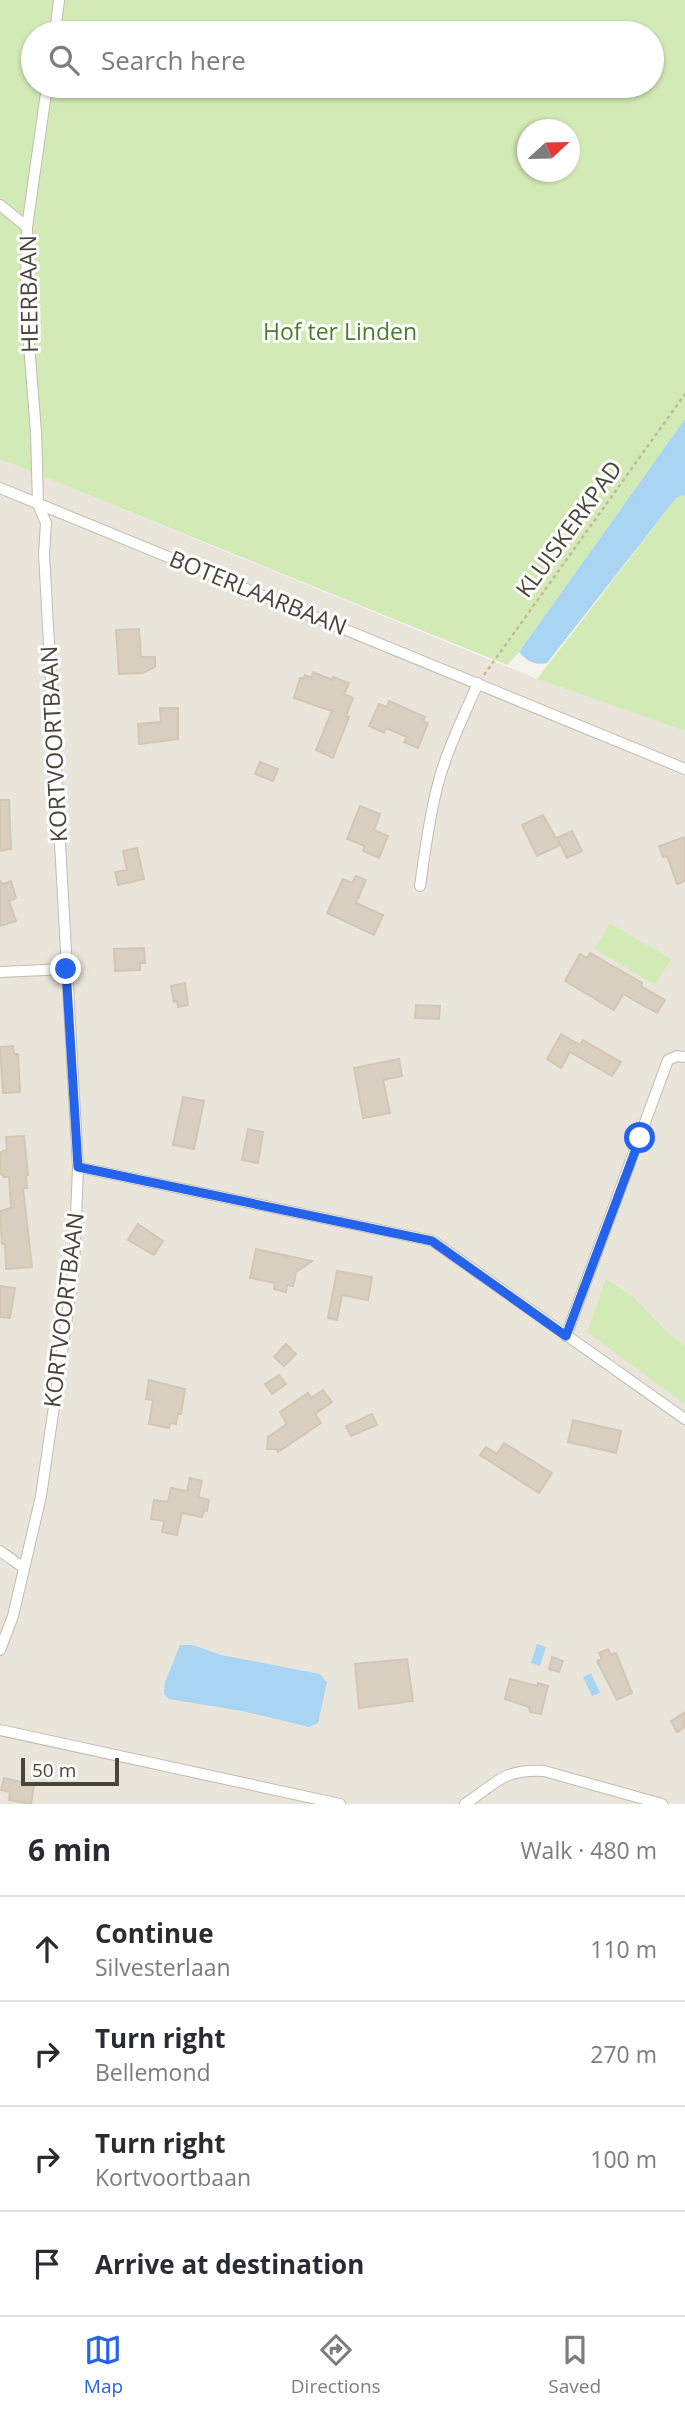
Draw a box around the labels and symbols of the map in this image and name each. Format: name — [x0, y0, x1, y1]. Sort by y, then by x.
north arrow — [517, 119, 580, 182]
street label: HEERBAAN — [11, 235, 45, 353]
park label: Hof ter Linden — [263, 315, 417, 347]
street label: KLUISKERKPAD — [508, 453, 629, 603]
street label: BOTERLAARBAAN — [165, 542, 352, 642]
street label: KORTVOORTBAAN — [32, 645, 74, 843]
route end — [50, 953, 81, 984]
route start — [624, 1122, 655, 1153]
street label: KORTVOORTBAAN — [35, 1210, 91, 1409]
scale bar — [21, 1755, 119, 1787]

